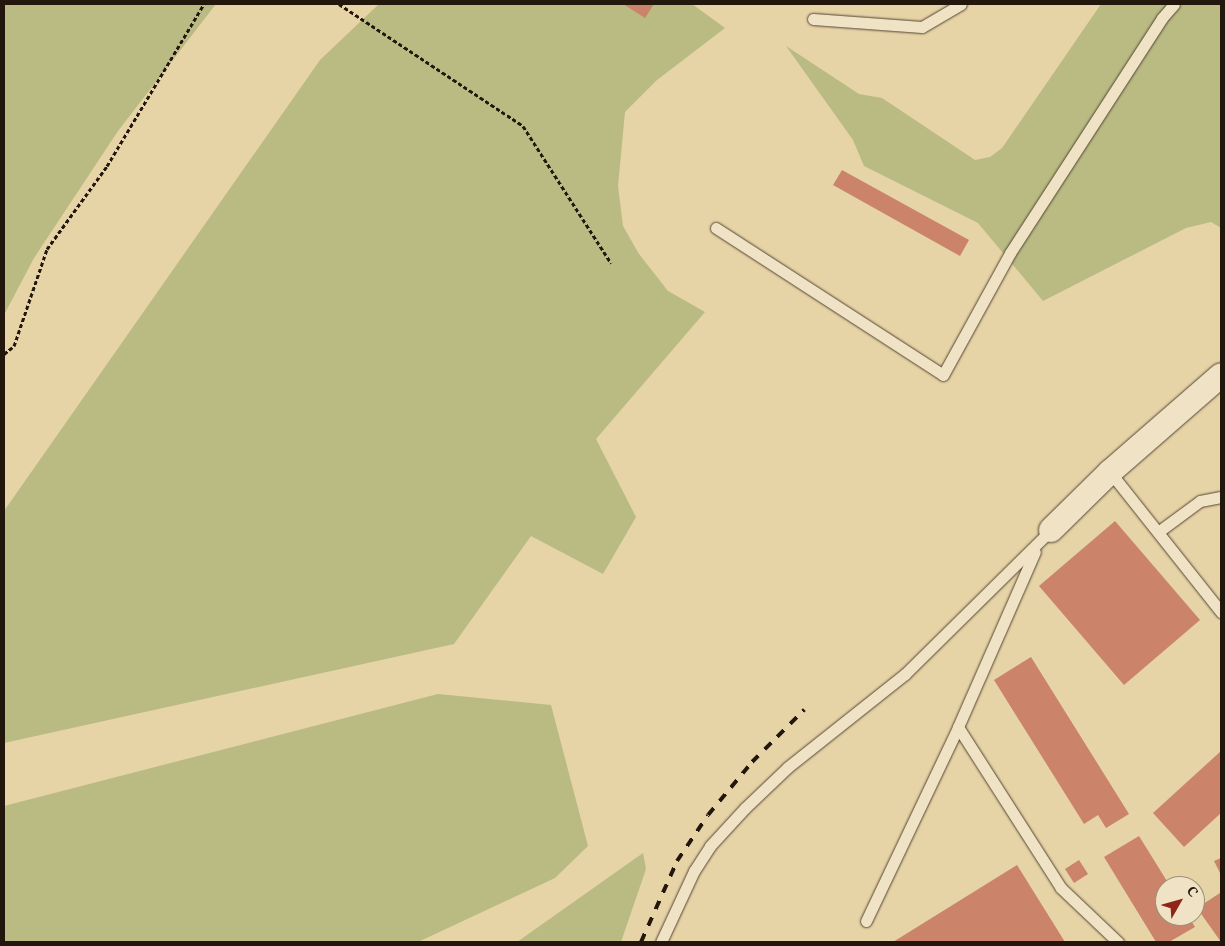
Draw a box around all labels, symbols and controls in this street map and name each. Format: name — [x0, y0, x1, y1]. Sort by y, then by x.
north arrow — [1155, 876, 1205, 926]
text: С — [1181, 883, 1202, 901]

